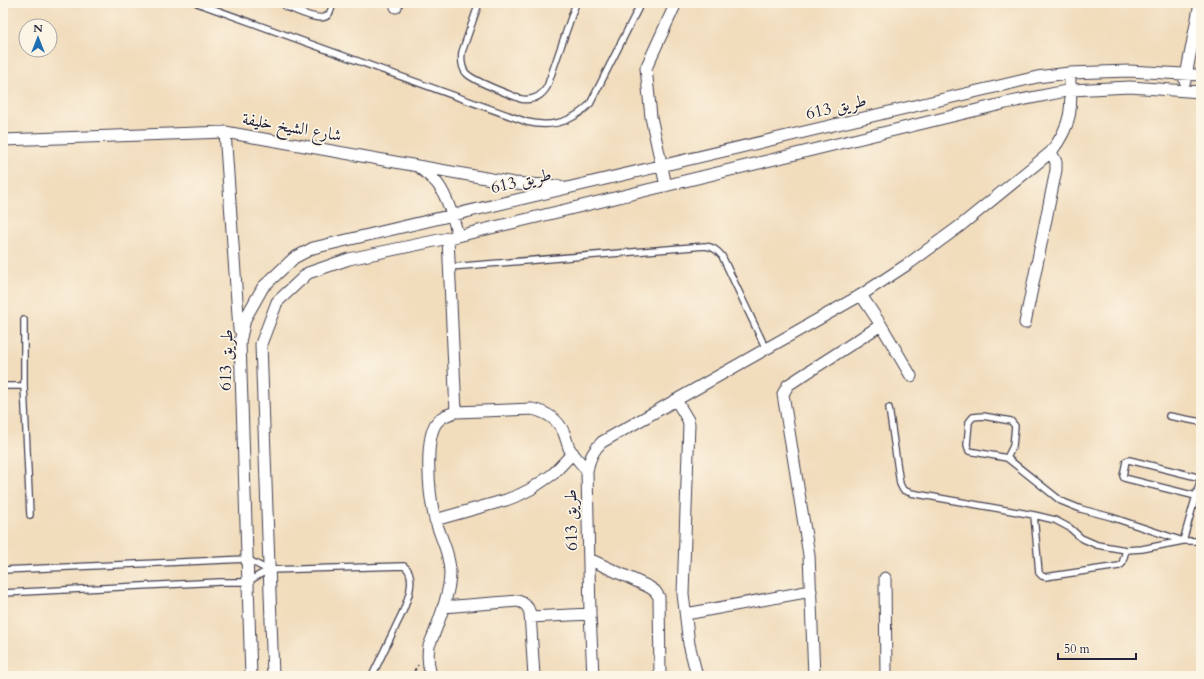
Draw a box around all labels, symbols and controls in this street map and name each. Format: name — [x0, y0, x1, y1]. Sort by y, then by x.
north arrow — [18, 18, 58, 58]
text: N — [33, 21, 43, 36]
street label: طريق 613 — [803, 89, 869, 125]
street label: شارع الشيخ خليفة — [240, 107, 344, 151]
street label: طريق 613 — [488, 163, 554, 199]
street label: طريق 613 — [213, 329, 239, 391]
street label: طريق 613 — [559, 489, 583, 551]
scale bar — [1058, 635, 1136, 661]
text: 50 m — [1064, 641, 1091, 657]

